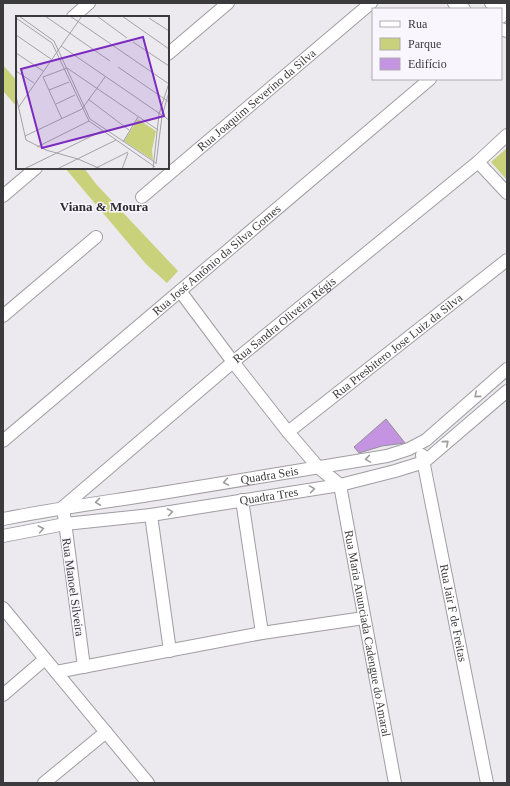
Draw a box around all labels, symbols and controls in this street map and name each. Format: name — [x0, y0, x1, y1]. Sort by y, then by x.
legend — [372, 8, 502, 80]
inset map — [16, 16, 169, 169]
text: Rua — [408, 17, 428, 31]
text: Parque — [408, 37, 441, 51]
street label: Rua Joaquim Severino da Silva — [194, 46, 319, 154]
text: Edifício — [408, 57, 447, 71]
district label: Viana & Moura — [60, 199, 149, 214]
street label: Rua José Antônio da Silva Gomes — [150, 201, 284, 318]
street label: Rua Sandra Oliveira Régis — [230, 274, 339, 366]
street label: Rua Presbitero Jose Luiz da Silva — [329, 290, 466, 402]
one-way arrow — [475, 390, 482, 397]
one-way arrow — [441, 441, 449, 448]
one-way arrow — [365, 454, 371, 463]
street label: Quadra Seis — [240, 464, 300, 487]
one-way arrow — [223, 477, 229, 485]
street label: Quadra Tres — [239, 485, 299, 508]
one-way arrow — [309, 485, 315, 494]
one-way arrow — [95, 497, 101, 506]
one-way arrow — [167, 508, 173, 517]
one-way arrow — [38, 525, 44, 533]
street label: Rua Maria Anunciada Cadengue do Amaral — [341, 529, 393, 738]
street label: Rua Manoel Silveira — [59, 537, 87, 638]
street label: Rua Jair F de Freitas — [437, 563, 470, 663]

